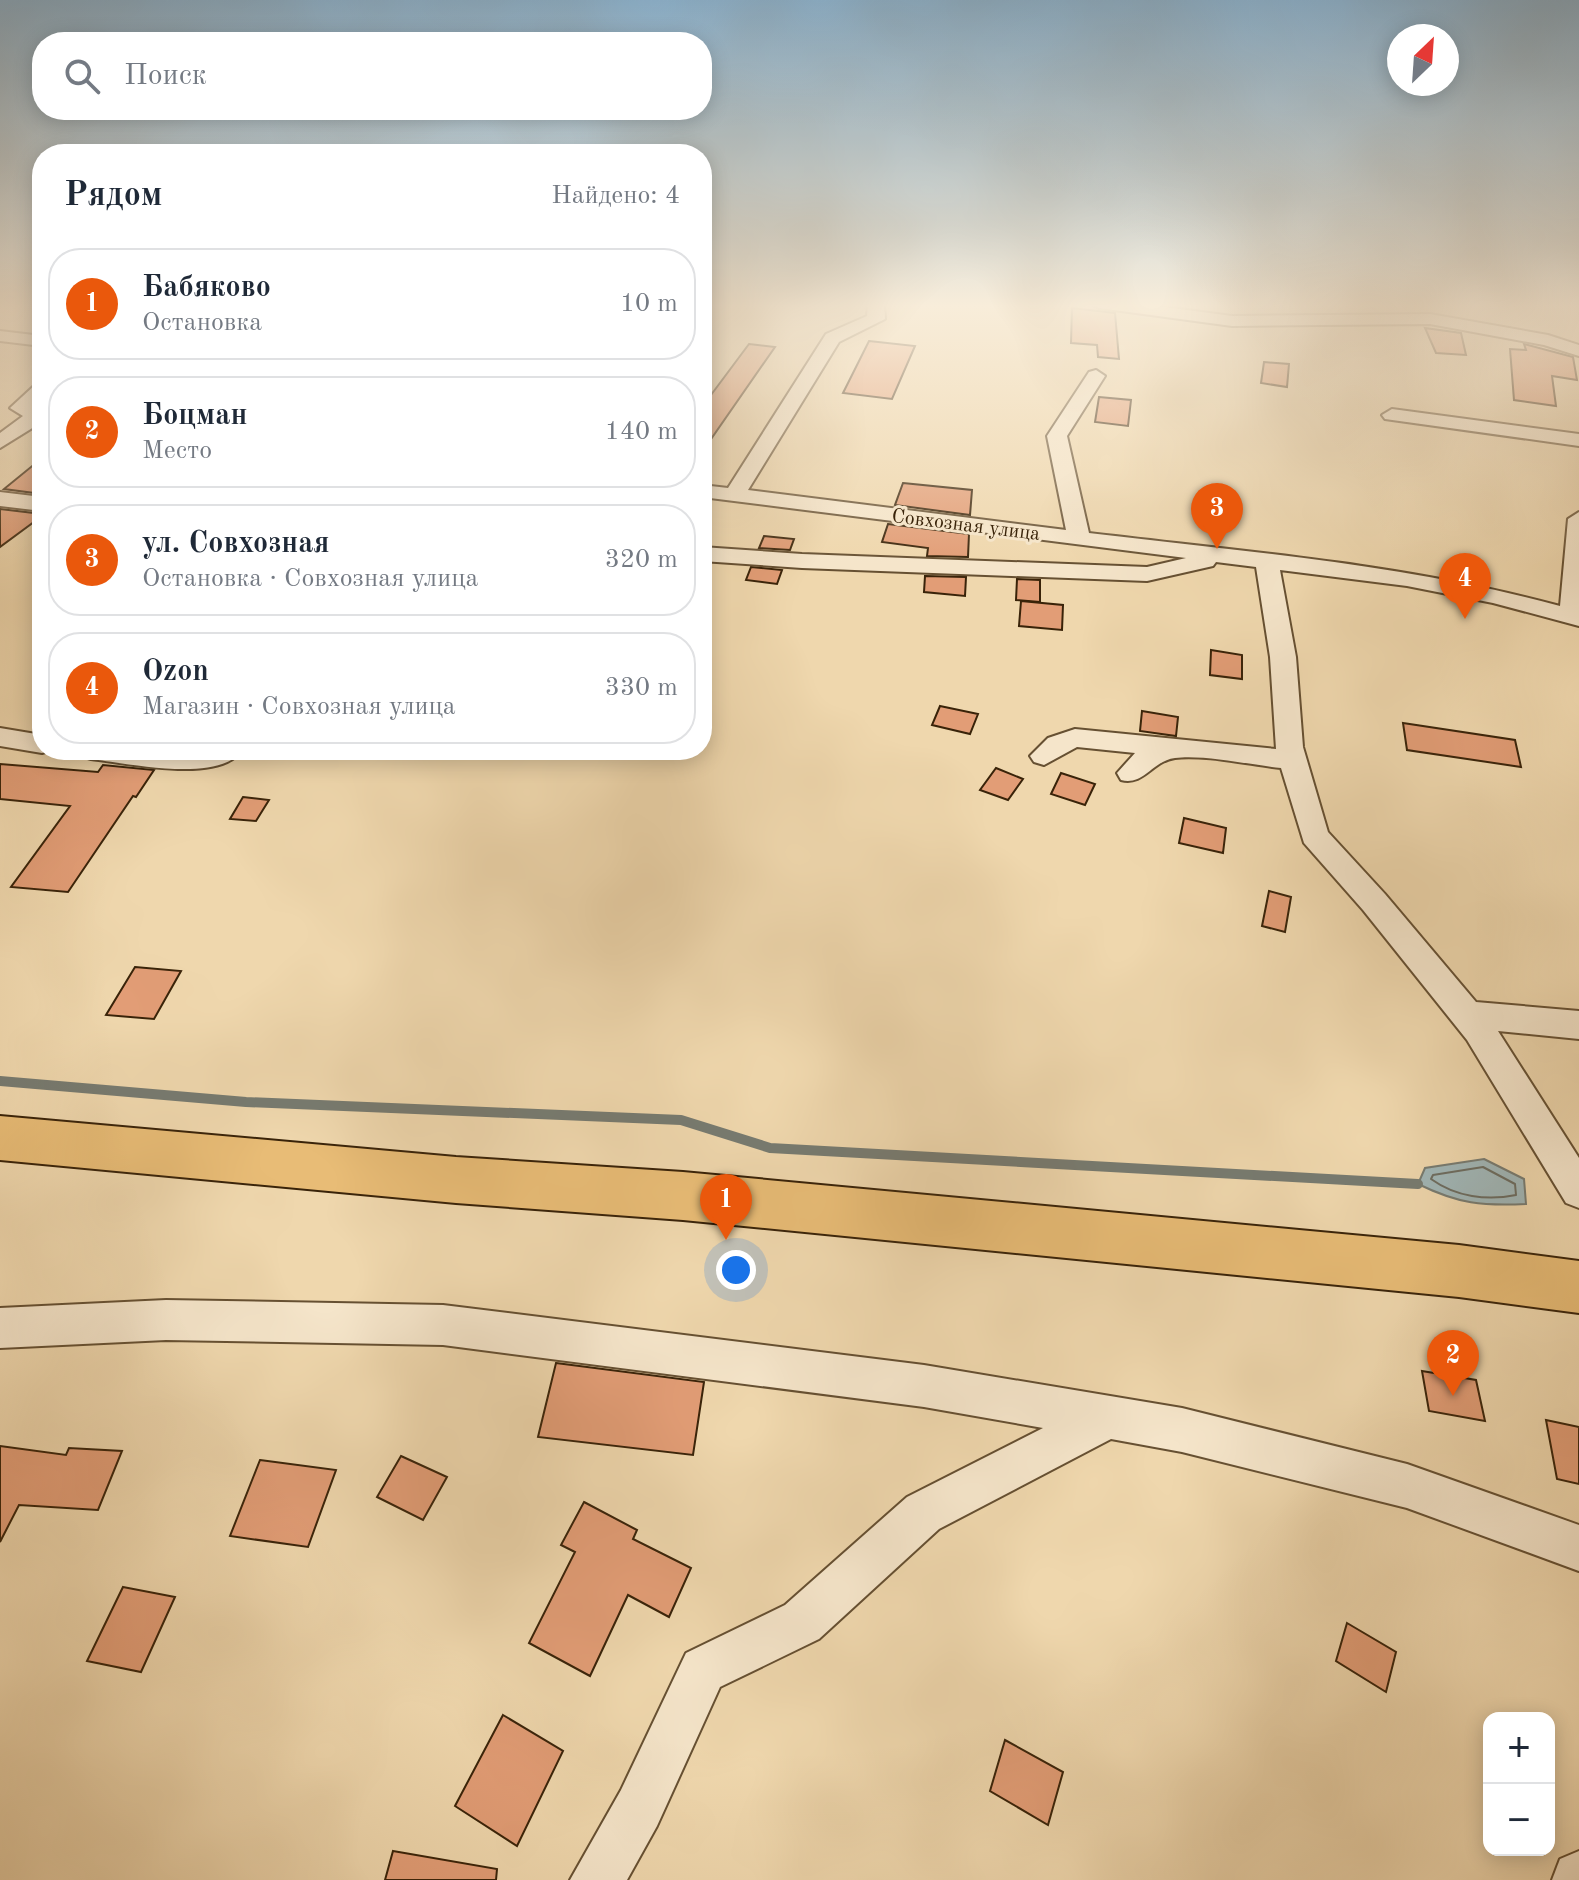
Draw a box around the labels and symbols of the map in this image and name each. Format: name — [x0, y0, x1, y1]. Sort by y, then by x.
north arrow — [1387, 24, 1459, 96]
pin: 3 — [1191, 483, 1243, 549]
street label: Совхозная улица — [890, 507, 1041, 545]
pin: 4 — [1439, 553, 1491, 619]
pin: 1 — [700, 1174, 752, 1240]
your location — [716, 1250, 756, 1290]
pin: 2 — [1427, 1330, 1479, 1396]

